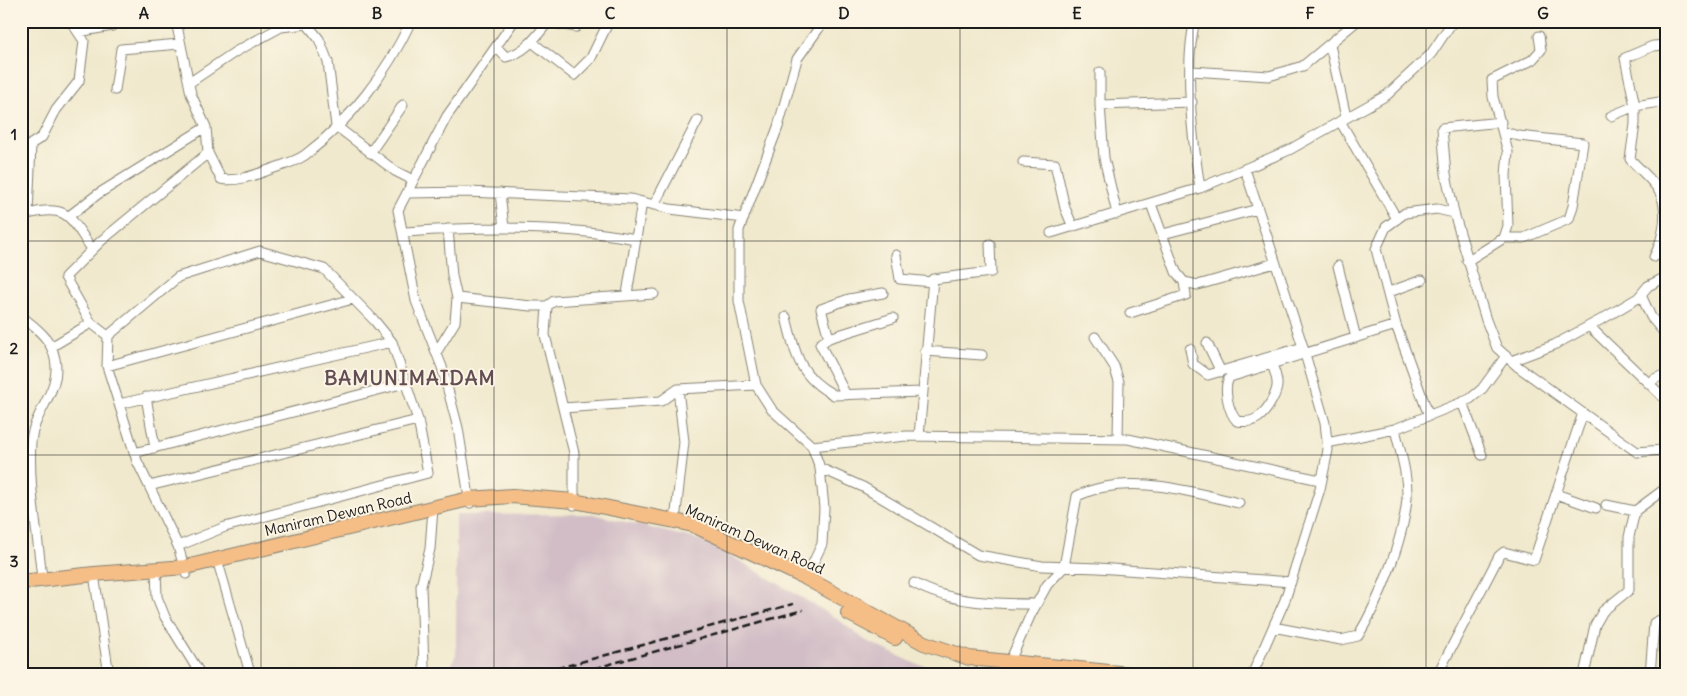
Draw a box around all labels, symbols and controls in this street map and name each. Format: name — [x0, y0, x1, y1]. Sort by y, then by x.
text: A — [139, 3, 149, 23]
text: B — [372, 3, 383, 23]
text: C — [605, 3, 616, 23]
text: D — [838, 3, 850, 23]
text: E — [1072, 3, 1082, 23]
text: F — [1305, 3, 1315, 23]
text: G — [1537, 3, 1549, 23]
text: 1 — [11, 124, 17, 144]
text: 2 — [10, 338, 19, 358]
district label: BAMUNIMAIDAM — [324, 365, 496, 390]
street label: Maniram Dewan Road — [263, 488, 414, 540]
street label: Maniram Dewan Road — [682, 500, 828, 578]
text: 3 — [9, 551, 19, 571]

